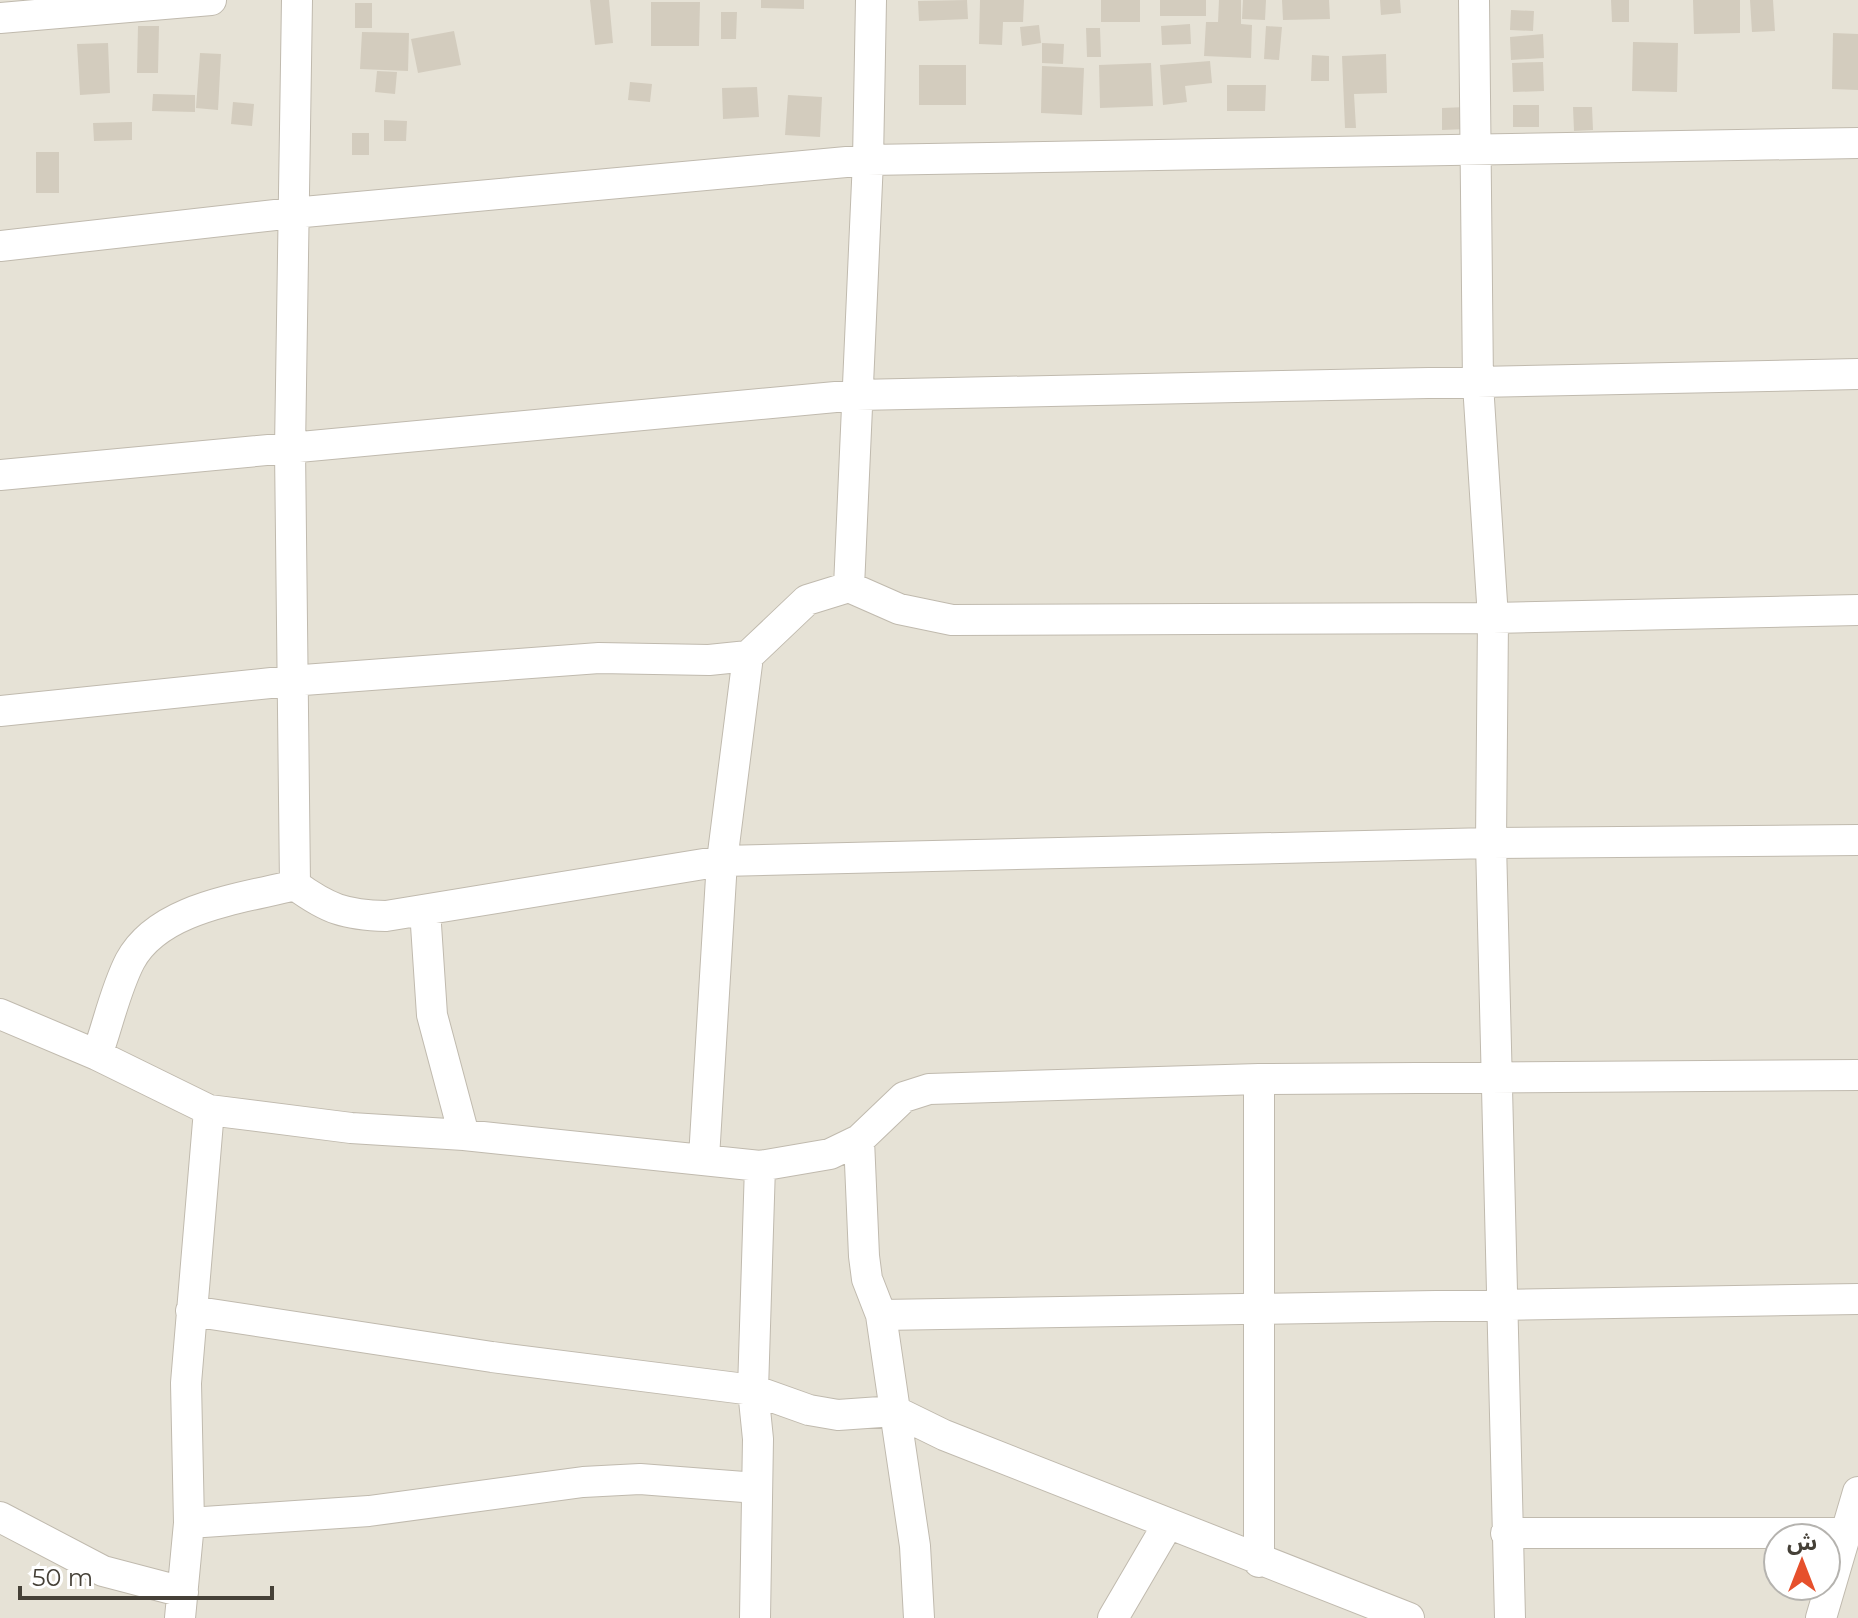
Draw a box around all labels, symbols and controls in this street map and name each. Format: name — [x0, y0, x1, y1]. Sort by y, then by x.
north arrow — [1762, 1522, 1842, 1602]
text: ش — [1787, 1529, 1817, 1556]
scale bar — [20, 1550, 272, 1600]
text: 50 m — [32, 1563, 93, 1592]

